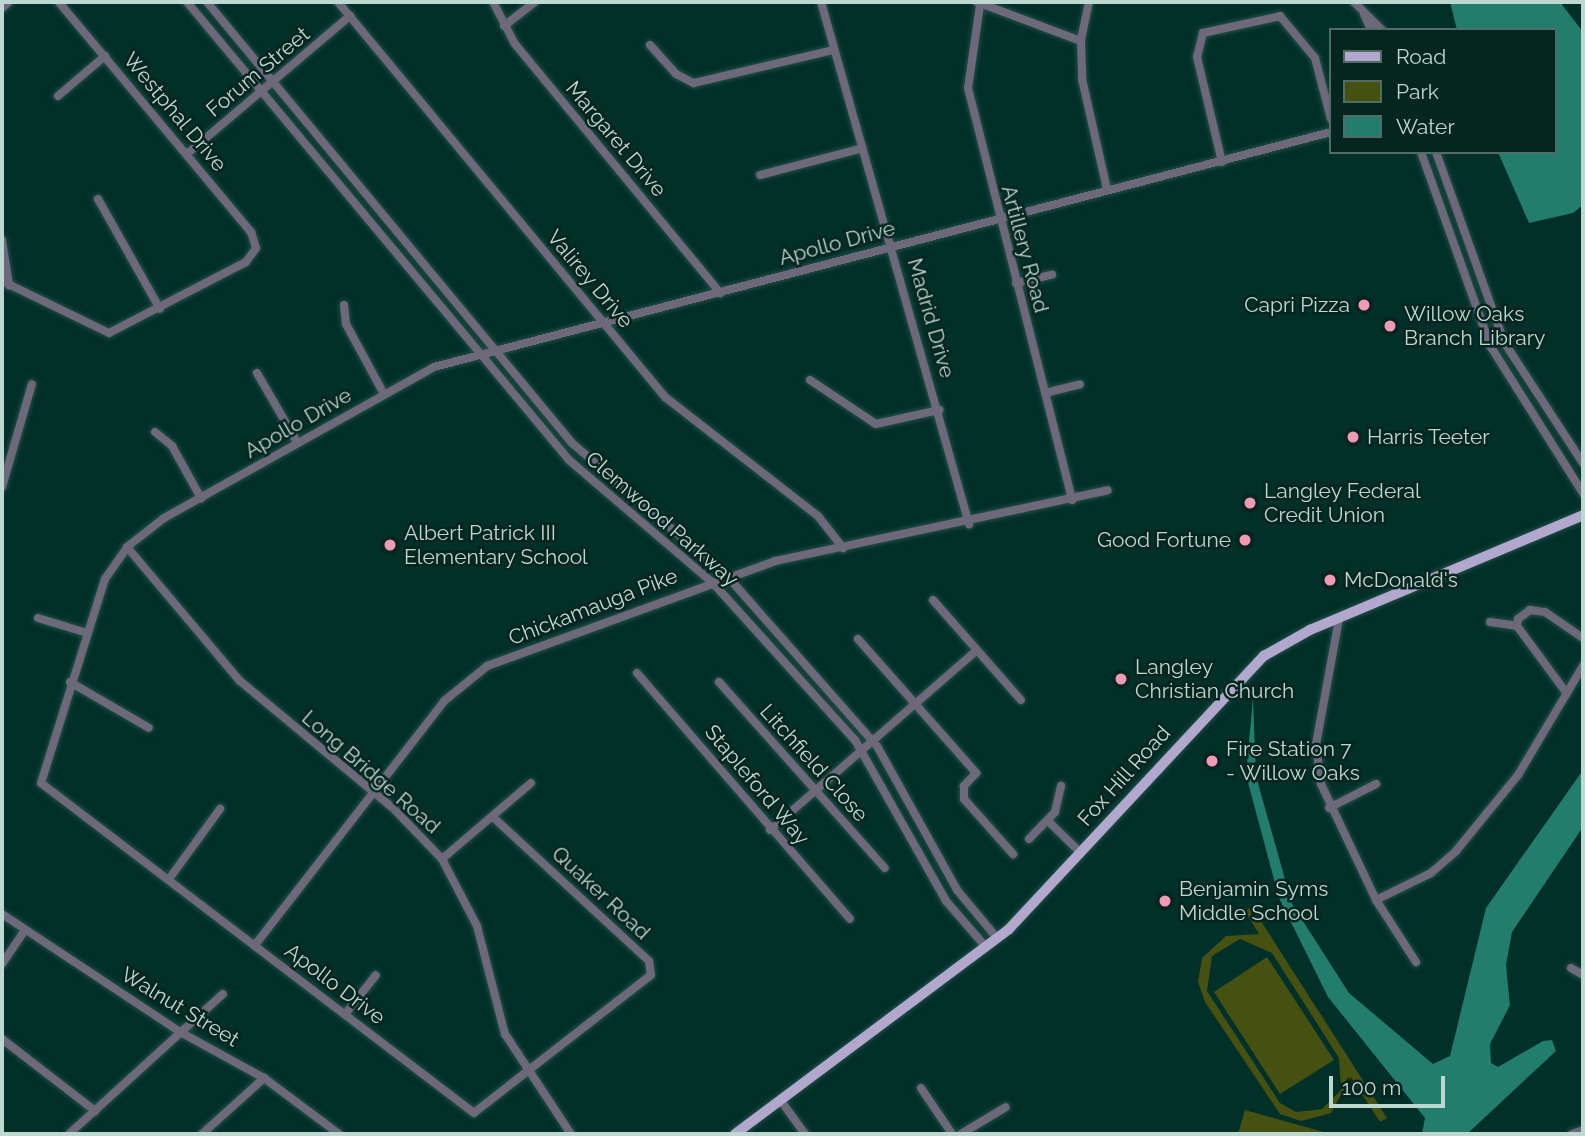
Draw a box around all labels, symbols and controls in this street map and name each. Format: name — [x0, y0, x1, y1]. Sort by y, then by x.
street label: Forum Street — [201, 22, 315, 122]
legend — [1330, 28, 1557, 154]
text: Road — [1396, 44, 1446, 69]
street label: Westphal Drive — [118, 47, 232, 177]
street label: Margaret Drive — [560, 76, 672, 202]
text: Park — [1396, 79, 1439, 104]
text: Water — [1396, 114, 1455, 139]
street label: Artillery Road — [996, 182, 1054, 316]
street label: Apollo Drive — [776, 215, 898, 271]
street label: Valirey Drive — [542, 225, 638, 333]
street label: Madrid Drive — [902, 255, 960, 381]
place label: Capri Pizza — [1244, 292, 1350, 318]
marker: Capri Pizza — [1356, 297, 1372, 313]
place label: Willow Oaks Branch Library — [1404, 301, 1545, 351]
marker: Willow Oaks Branch Library — [1382, 318, 1398, 334]
street label: Apollo Drive — [240, 382, 356, 464]
place label: Harris Teeter — [1367, 424, 1490, 450]
marker: Harris Teeter — [1345, 429, 1361, 445]
street label: Clemwood Parkway — [581, 446, 743, 592]
place label: Langley Federal Credit Union — [1264, 478, 1421, 528]
marker: Langley Federal Credit Union — [1242, 495, 1258, 511]
place label: Albert Patrick III Elementary School — [404, 520, 588, 570]
place label: Good Fortune — [1097, 527, 1231, 553]
marker: Good Fortune — [1237, 532, 1253, 548]
marker: Albert Patrick III Elementary School — [382, 537, 398, 553]
street label: Chickamauga Pike — [505, 563, 681, 651]
place label: McDonald's — [1344, 567, 1458, 593]
marker: McDonald's — [1322, 572, 1338, 588]
place label: Langley Christian Church — [1135, 654, 1294, 704]
marker: Langley Christian Church — [1113, 671, 1129, 687]
street label: Litchfield Close — [755, 699, 873, 827]
street label: Long Bridge Road — [297, 705, 445, 839]
street label: Stapleford Way — [699, 720, 815, 850]
street label: Fox Hill Road — [1072, 720, 1176, 832]
place label: Fire Station 7 - Willow Oaks — [1226, 736, 1361, 786]
marker: Fire Station 7 - Willow Oaks — [1204, 753, 1220, 769]
street label: Quaker Road — [546, 841, 656, 945]
place label: Benjamin Syms Middle School — [1179, 876, 1328, 926]
marker: Benjamin Syms Middle School — [1157, 893, 1173, 909]
street label: Apollo Drive — [280, 938, 390, 1030]
street label: Walnut Street — [116, 962, 244, 1052]
scale bar — [1333, 1062, 1448, 1106]
text: 100 m — [1342, 1075, 1401, 1100]

